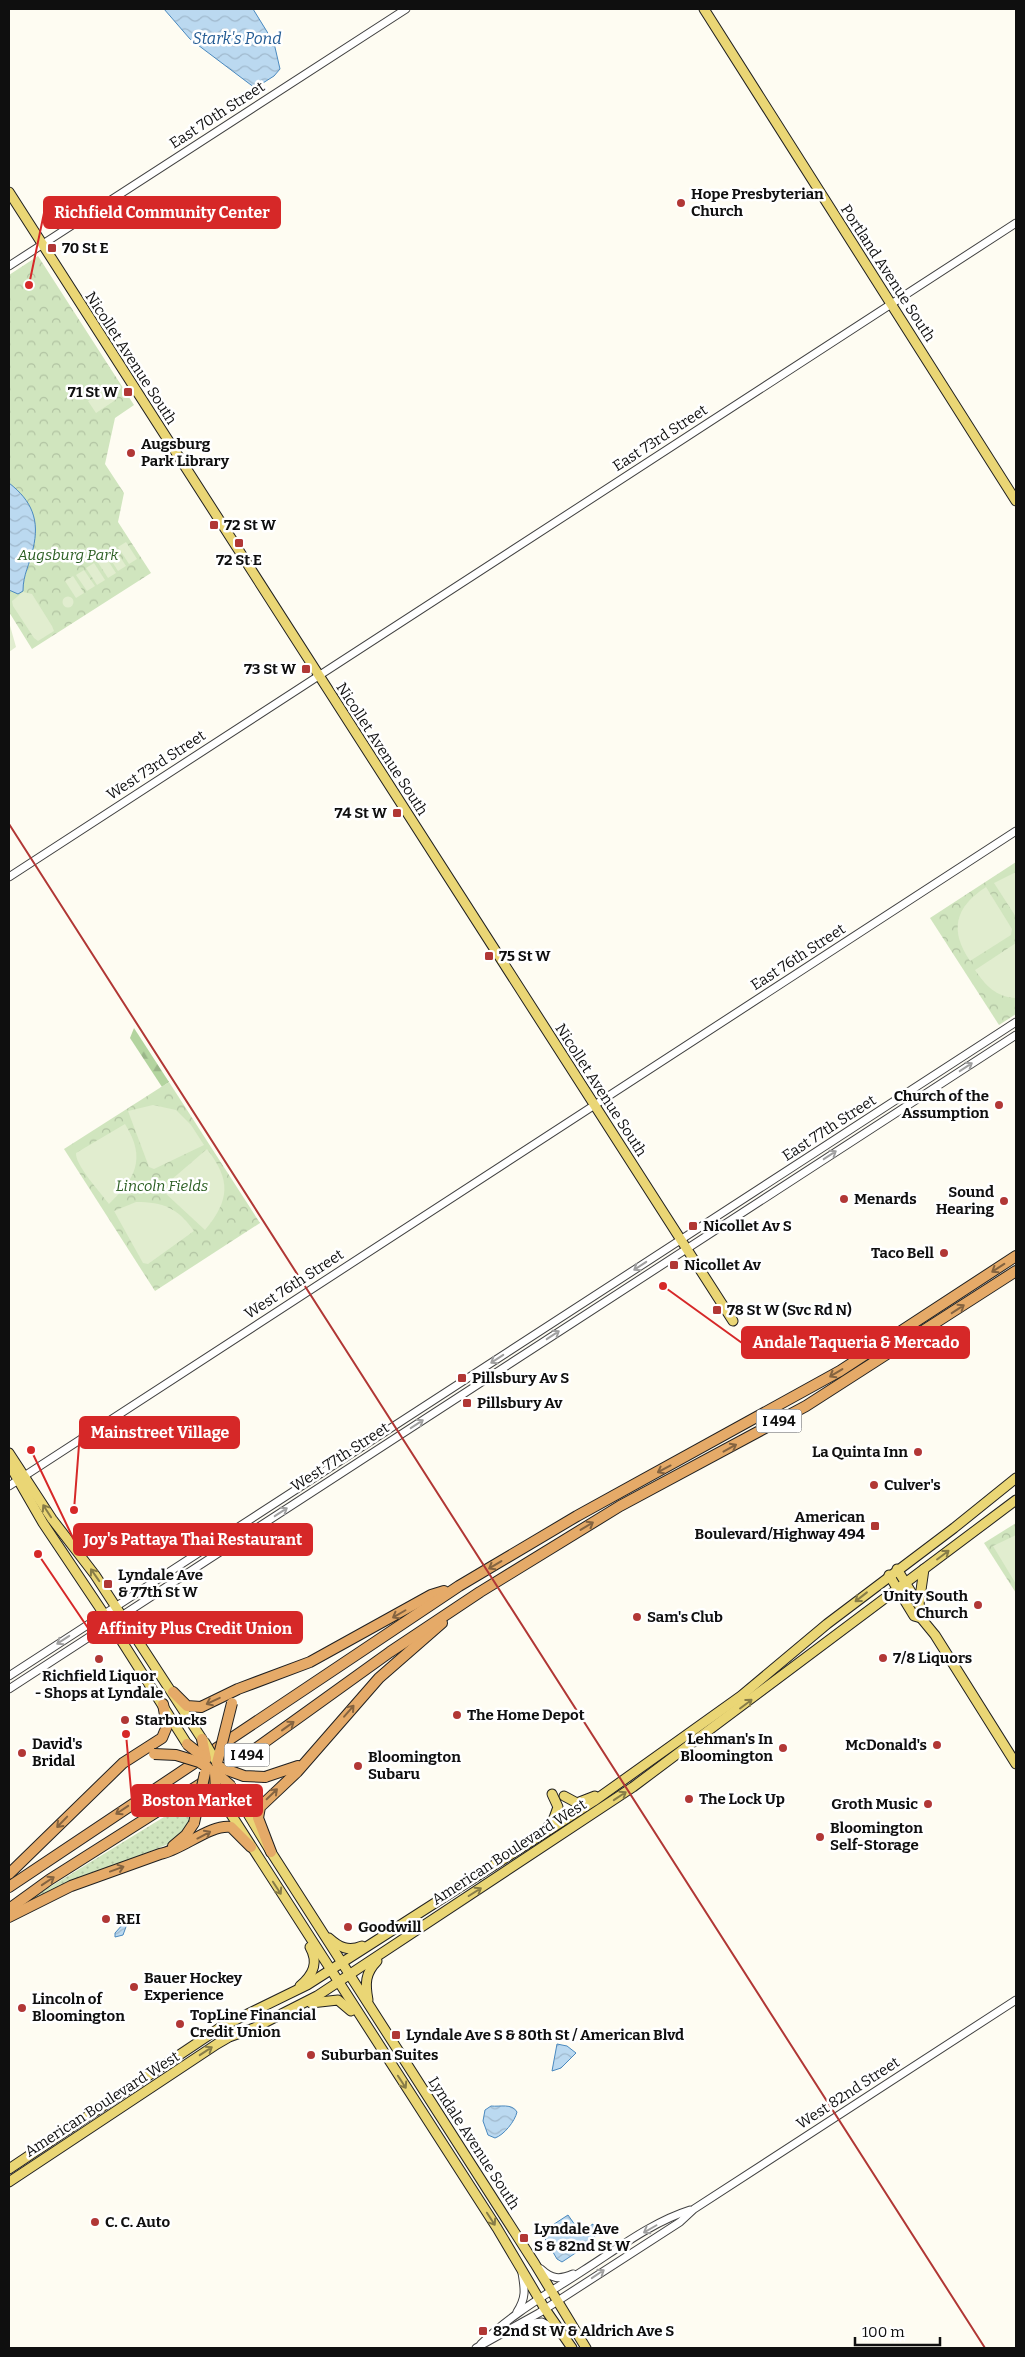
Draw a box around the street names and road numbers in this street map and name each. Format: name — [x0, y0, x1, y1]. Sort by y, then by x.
street label: East 70th Street — [166, 77, 268, 152]
street label: Portland Avenue South — [837, 201, 939, 346]
street label: Nicollet Avenue South — [81, 288, 181, 428]
street label: East 73rd Street — [609, 401, 711, 475]
street label: Nicollet Avenue South — [332, 679, 432, 819]
street label: West 73rd Street — [103, 726, 209, 804]
street label: East 76th Street — [747, 919, 849, 994]
street label: Nicollet Avenue South — [551, 1020, 651, 1160]
street label: East 77th Street — [779, 1091, 880, 1165]
street label: West 76th Street — [241, 1245, 347, 1323]
road number: I 494 — [756, 1410, 802, 1432]
street label: West 77th Street — [288, 1418, 393, 1495]
road number: I 494 — [224, 1744, 270, 1766]
street label: American Boulevard West — [428, 1795, 590, 1909]
street label: American Boulevard West — [21, 2047, 183, 2161]
street label: West 82nd Street — [793, 2053, 903, 2133]
street label: Lyndale Avenue South — [424, 2073, 524, 2213]

